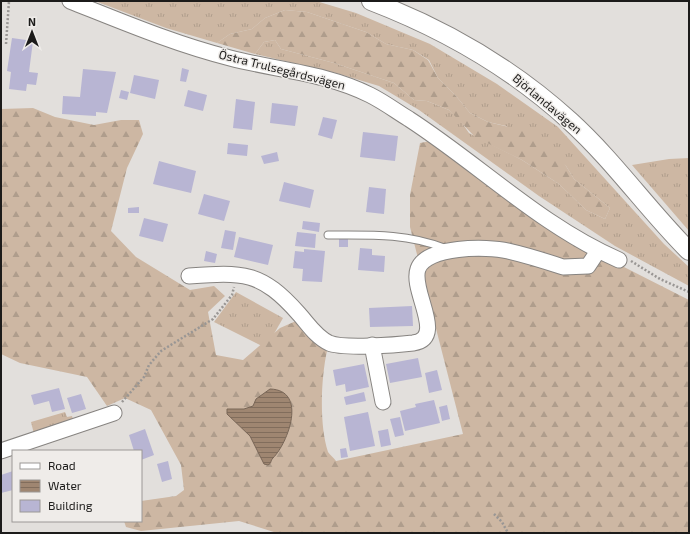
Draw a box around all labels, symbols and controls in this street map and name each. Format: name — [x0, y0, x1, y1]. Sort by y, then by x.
north arrow — [12, 12, 52, 52]
text: N — [28, 15, 36, 28]
street label: Östra Trulsegårdsvägen — [218, 47, 347, 92]
street label: Björlandavägen — [510, 70, 585, 137]
legend — [12, 450, 142, 522]
text: Road — [48, 458, 76, 472]
text: Water — [48, 478, 82, 492]
text: Building — [48, 498, 93, 512]

